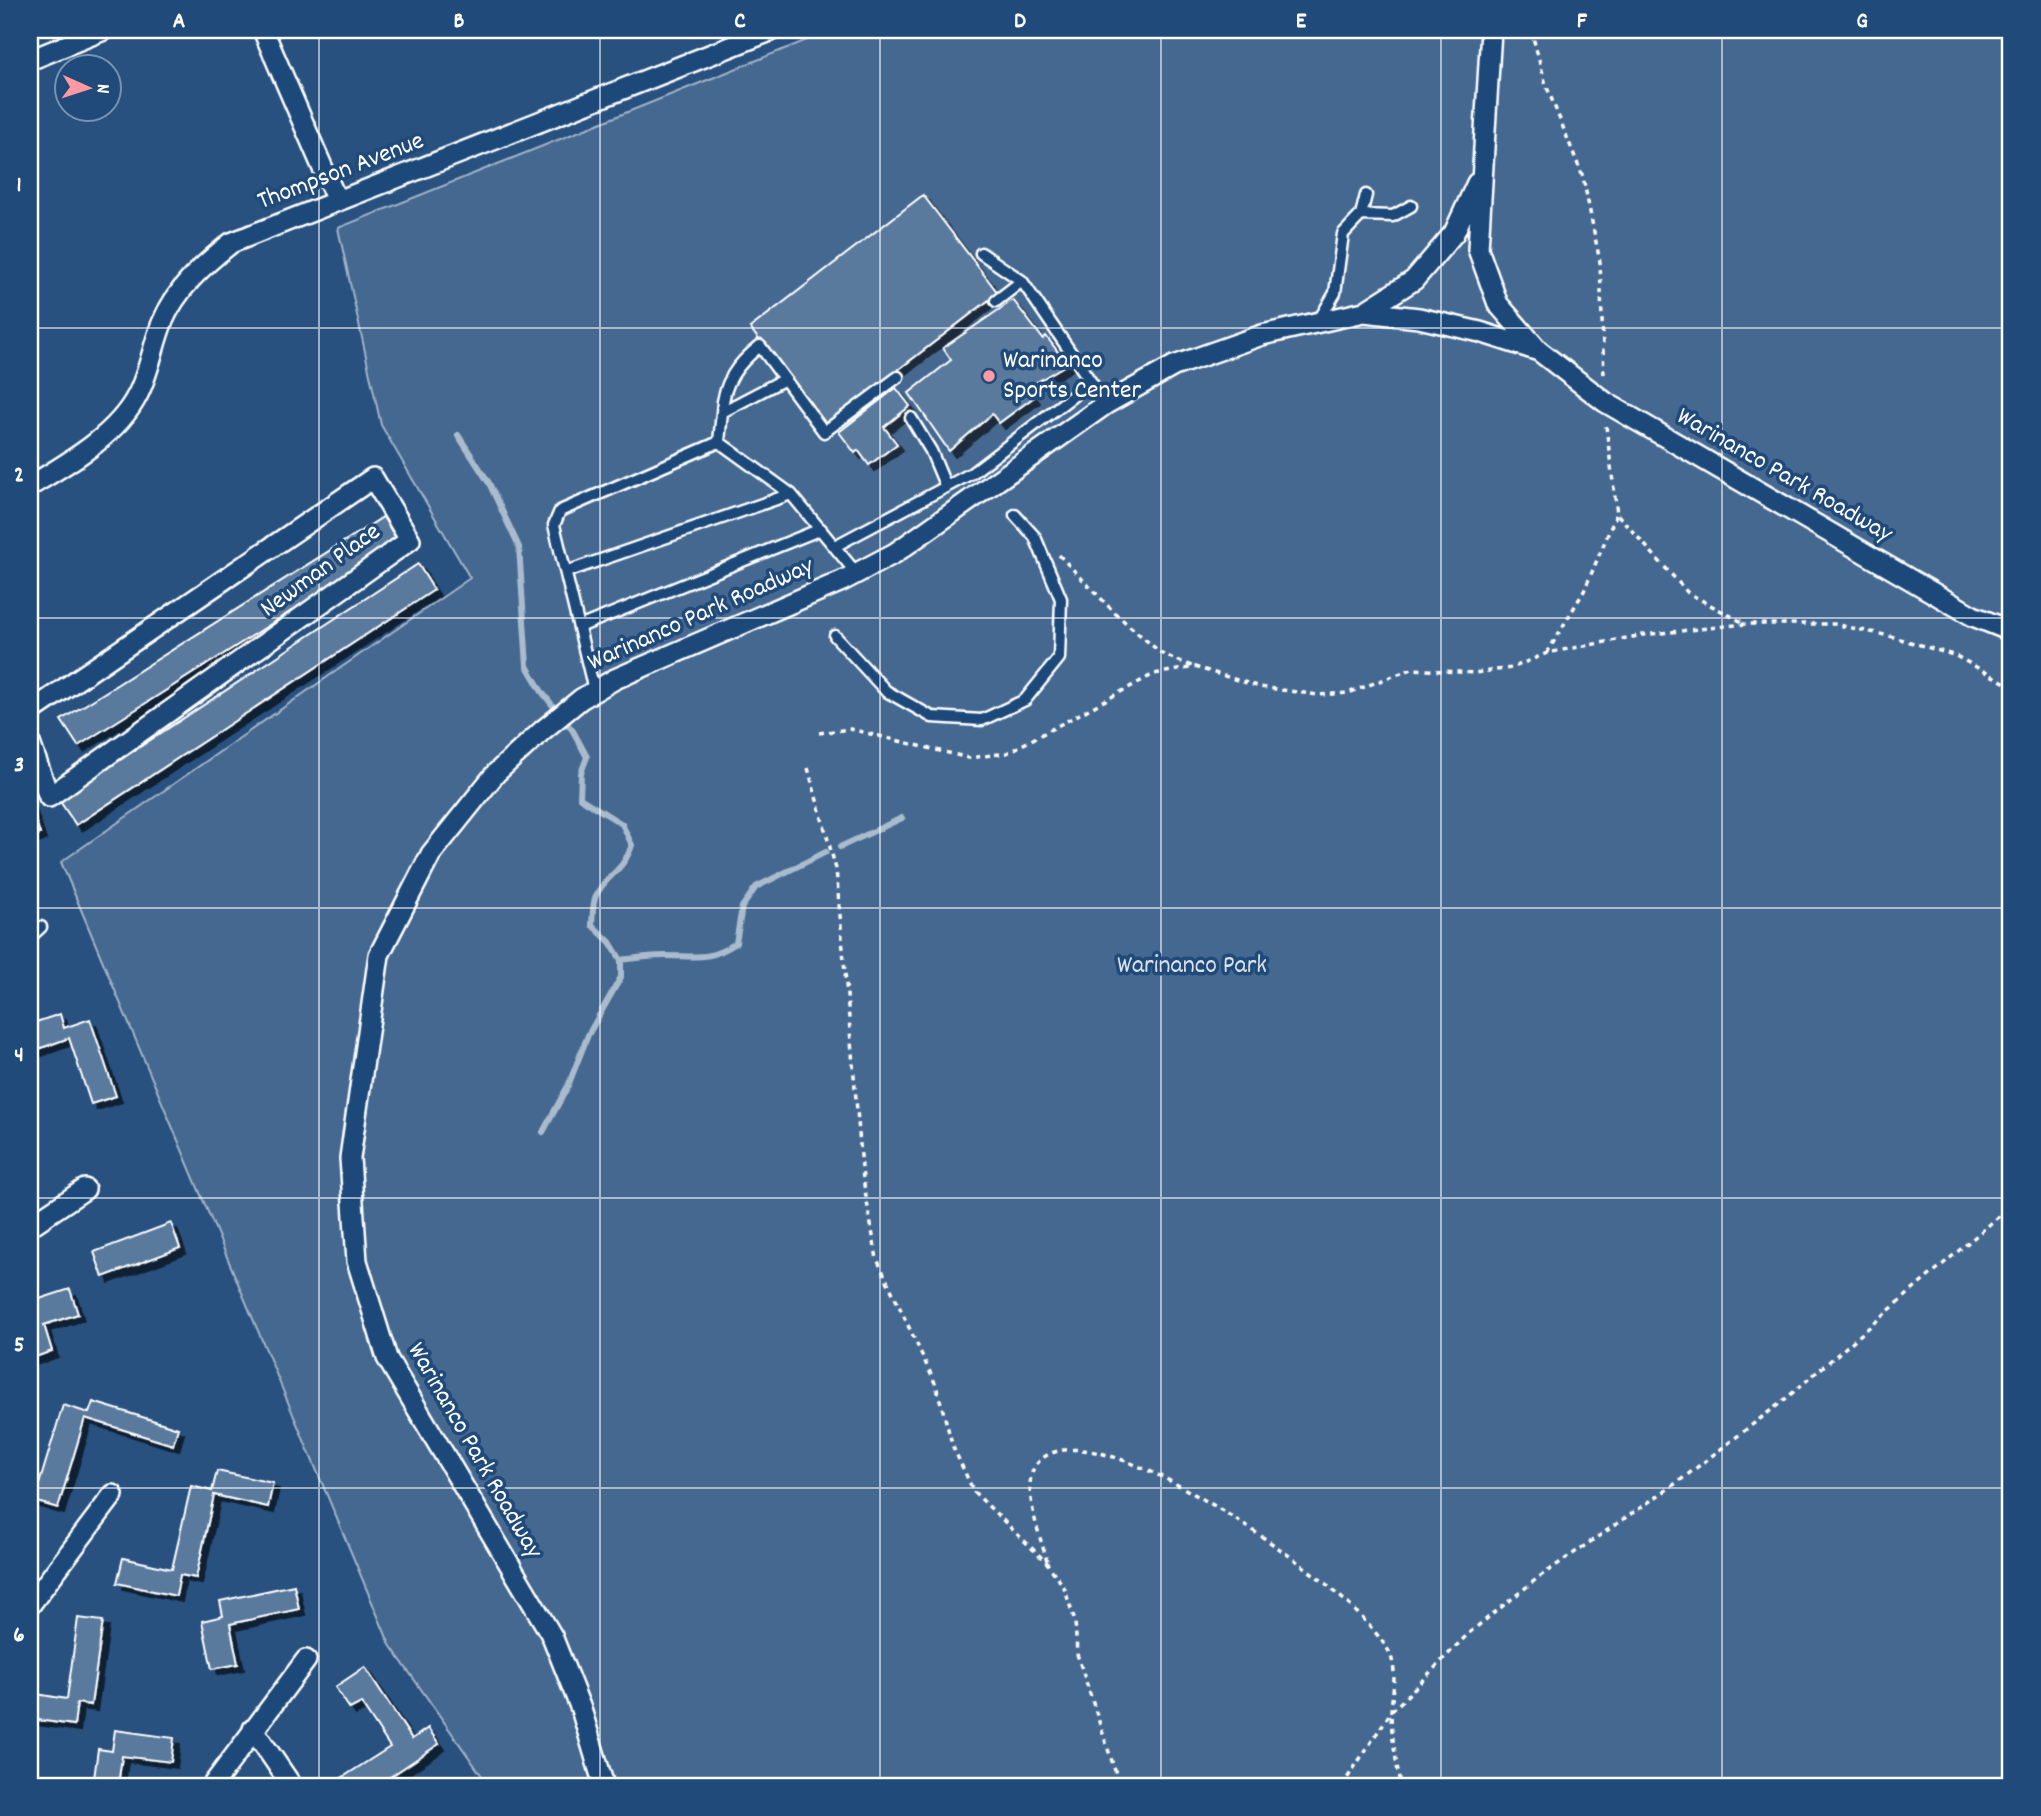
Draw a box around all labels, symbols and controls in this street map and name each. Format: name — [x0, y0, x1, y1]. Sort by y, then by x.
text: A — [173, 6, 185, 39]
text: B — [454, 6, 465, 39]
text: C — [734, 6, 746, 39]
text: D — [1014, 6, 1026, 39]
text: E — [1296, 6, 1307, 39]
text: F — [1577, 6, 1588, 39]
text: G — [1856, 6, 1868, 39]
north arrow — [52, 52, 122, 122]
text: N — [88, 83, 115, 94]
street label: Thompson Avenue — [253, 123, 429, 221]
text: 1 — [16, 170, 22, 203]
place label: Warinanco Sports Center — [1003, 343, 1141, 410]
marker: Warinanco Sports Center — [981, 368, 997, 384]
street label: Warinanco Park Roadway — [1669, 399, 1899, 553]
text: 2 — [14, 460, 24, 493]
street label: Newman Place — [253, 515, 389, 627]
street label: Warinanco Park Roadway — [582, 548, 820, 682]
text: 3 — [14, 750, 24, 783]
park label: Warinanco Park — [1117, 948, 1267, 985]
text: 4 — [14, 1040, 24, 1073]
text: 5 — [14, 1330, 24, 1363]
street label: Warinanco Park Roadway — [397, 1336, 551, 1566]
text: 6 — [13, 1620, 25, 1653]

